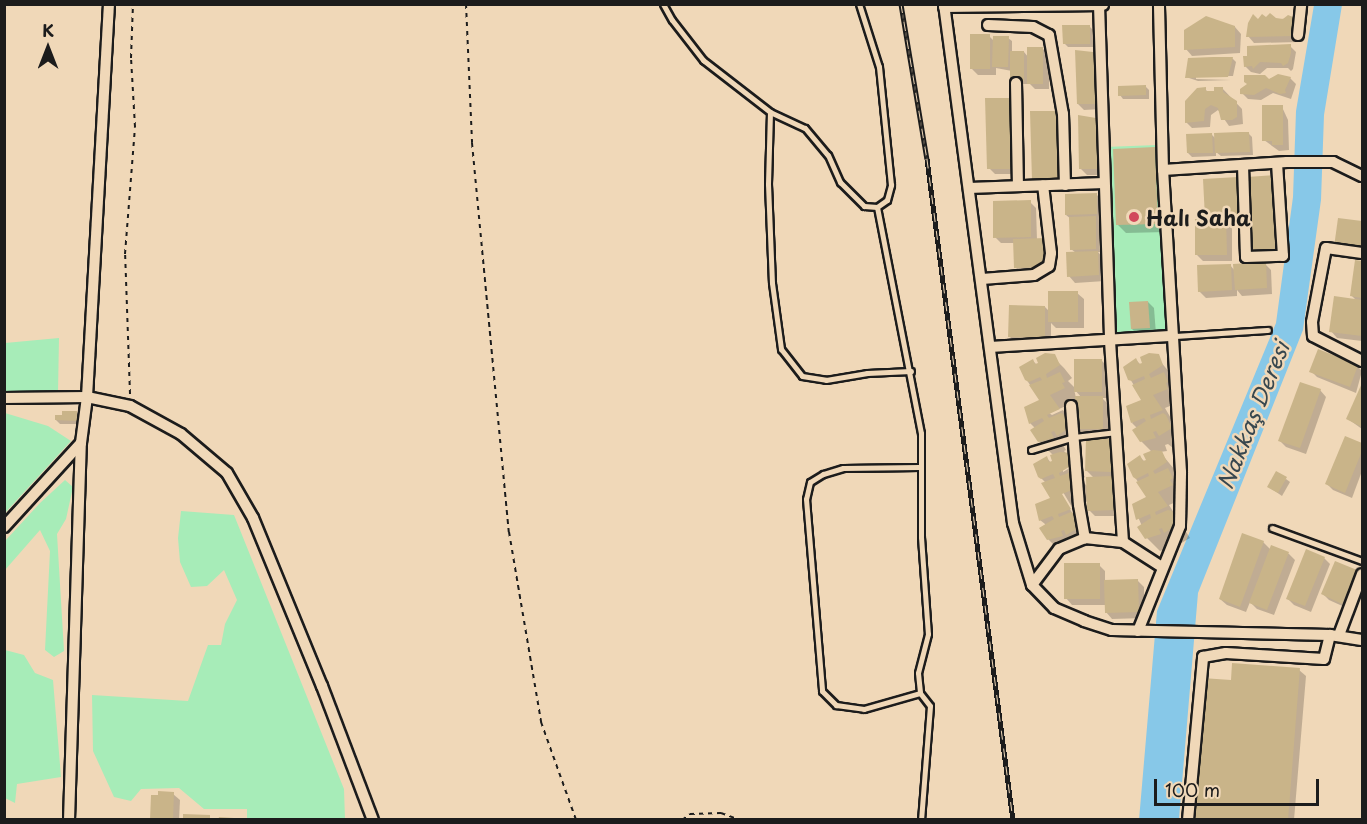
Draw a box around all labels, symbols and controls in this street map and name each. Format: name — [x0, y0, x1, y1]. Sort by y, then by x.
north arrow — [18, 18, 78, 78]
text: K — [42, 18, 54, 42]
place label: Halı Saha — [1146, 204, 1251, 230]
marker: Halı Saha — [1127, 210, 1141, 224]
water label: Nakkaş Deresi — [1210, 337, 1294, 493]
scale bar — [1157, 767, 1322, 805]
text: 100 m — [1165, 776, 1220, 803]

